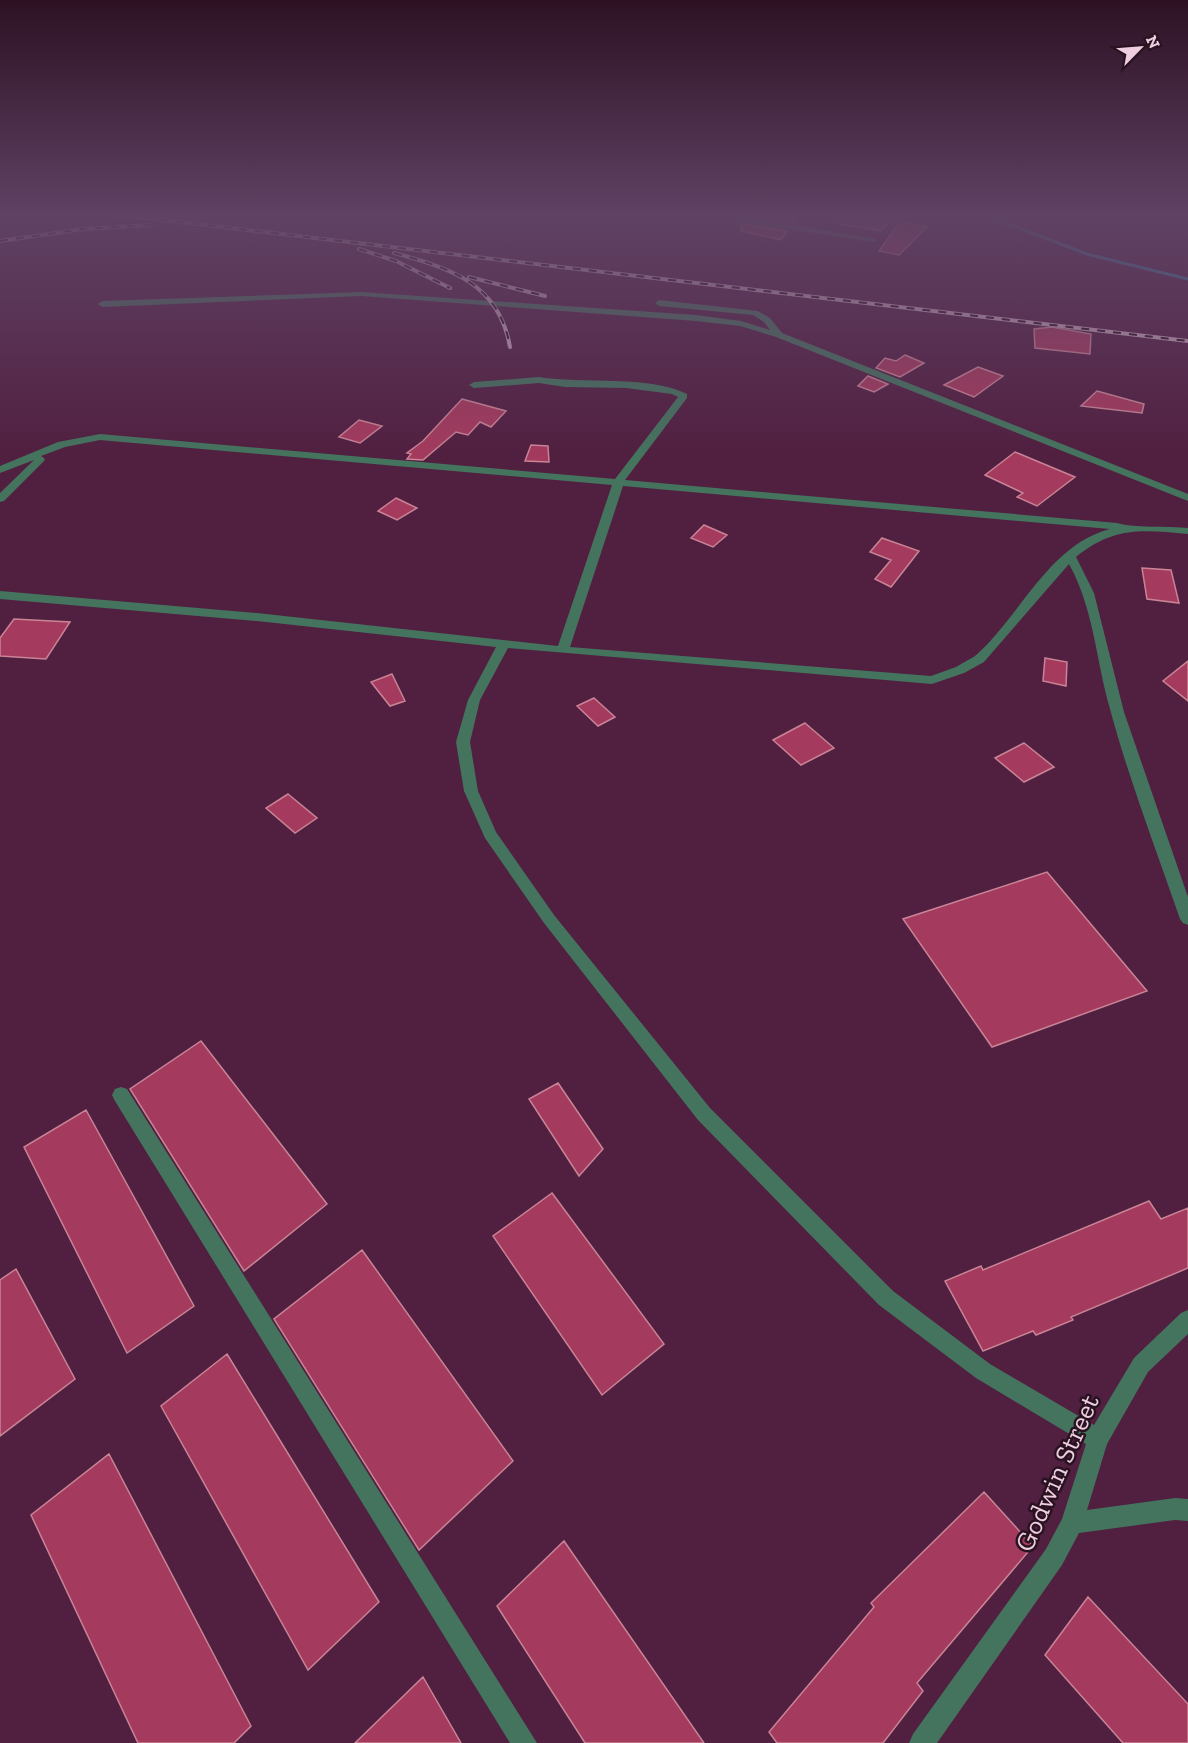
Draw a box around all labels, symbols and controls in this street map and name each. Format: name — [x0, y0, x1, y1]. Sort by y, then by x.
north arrow — [1110, 18, 1170, 78]
text: N — [1142, 32, 1164, 51]
street label: Godwin Street — [1008, 1390, 1106, 1556]

